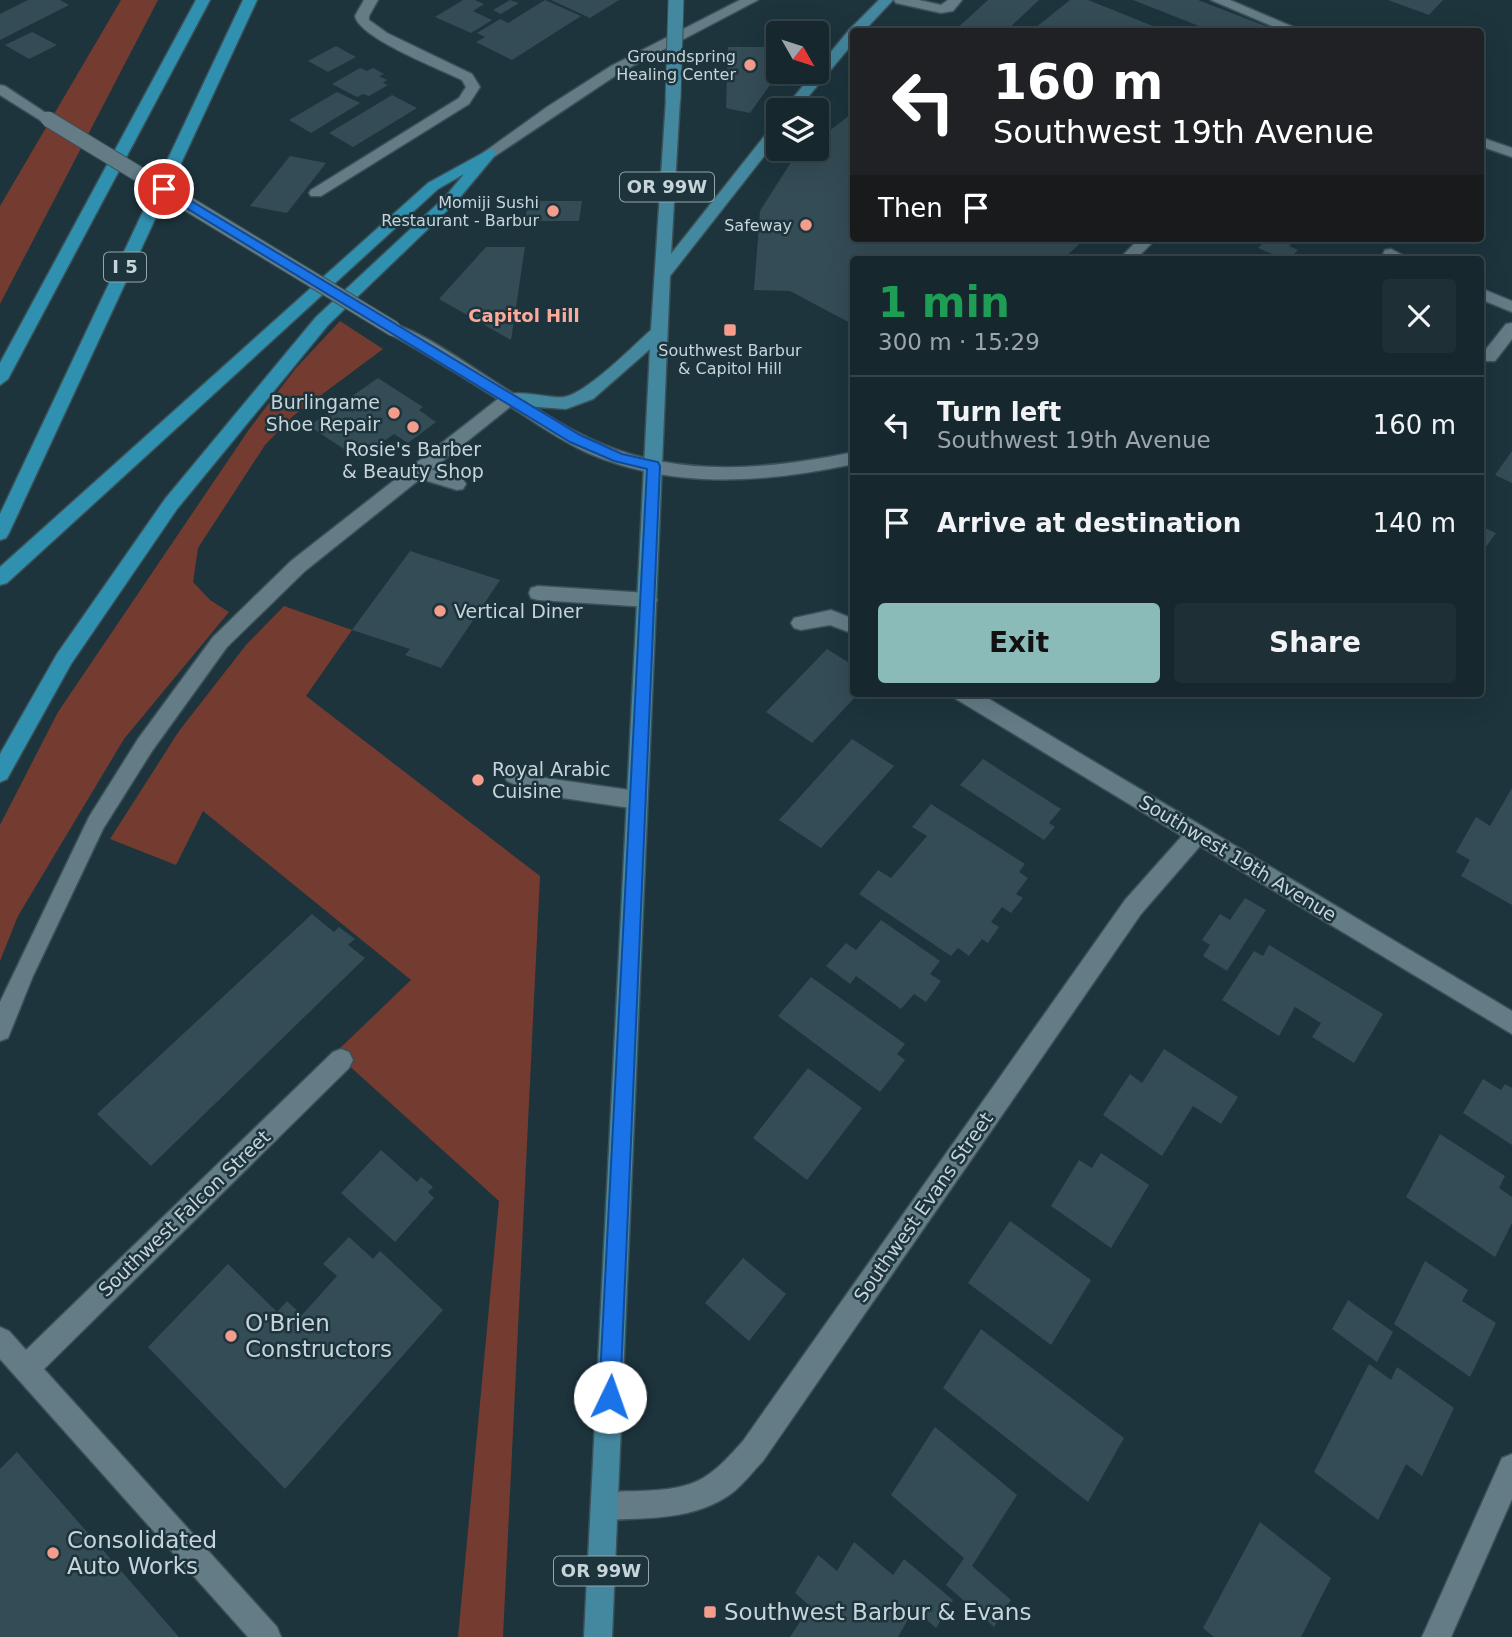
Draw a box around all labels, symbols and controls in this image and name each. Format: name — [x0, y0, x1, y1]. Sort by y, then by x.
north arrow — [766, 21, 830, 84]
map controls — [766, 21, 829, 161]
place label: Groundspring Healing Center — [616, 47, 736, 84]
text: 160 m — [993, 54, 1163, 111]
icon: left — [878, 56, 969, 147]
marker: Groundspring Healing Center — [742, 57, 758, 73]
button: layers — [766, 98, 829, 161]
text: Southwest 19th Avenue — [993, 113, 1374, 151]
pin — [134, 159, 194, 219]
icon: arrive — [145, 170, 183, 208]
road number: OR 99W — [620, 172, 714, 202]
icon: arrive — [957, 189, 995, 227]
place label: Momiji Sushi Restaurant - Barbur — [381, 193, 539, 230]
text: Then — [878, 193, 943, 223]
marker: Momiji Sushi Restaurant - Barbur — [545, 203, 561, 219]
place label: Safeway — [724, 216, 792, 235]
marker: Safeway — [798, 217, 814, 233]
road number: I 5 — [104, 253, 146, 282]
text: 1 min — [878, 278, 1010, 327]
button: close — [1382, 279, 1456, 353]
district label: Capitol Hill — [468, 305, 580, 326]
marker: Southwest Barbur & Capitol Hill — [722, 322, 738, 338]
text: 300 m · 15:29 — [878, 329, 1040, 355]
place label: Southwest Barbur & Capitol Hill — [658, 341, 802, 378]
place label: Burlingame Shoe Repair — [266, 391, 380, 435]
text: Turn left — [937, 397, 1061, 427]
marker: Burlingame Shoe Repair — [386, 405, 402, 421]
icon: left — [878, 406, 916, 444]
text: 160 m — [1373, 410, 1456, 440]
marker: Rosie's Barber & Beauty Shop — [405, 419, 421, 435]
text: Southwest 19th Avenue — [937, 427, 1211, 453]
place label: Rosie's Barber & Beauty Shop — [342, 438, 484, 482]
icon: arrive — [878, 504, 916, 542]
text: Arrive at destination — [937, 508, 1241, 538]
text: 140 m — [1373, 508, 1456, 538]
place label: Vertical Diner — [454, 600, 583, 622]
marker: Vertical Diner — [432, 603, 448, 619]
button: Exit — [878, 603, 1160, 683]
button: Share — [1174, 603, 1456, 683]
place label: Royal Arabic Cuisine — [492, 758, 610, 802]
marker: Royal Arabic Cuisine — [470, 772, 486, 788]
street label: Southwest 19th Avenue — [1135, 790, 1341, 926]
street label: Southwest Evans Street — [849, 1108, 997, 1306]
street label: Southwest Falcon Street — [94, 1125, 274, 1301]
place label: O'Brien Constructors — [245, 1310, 392, 1362]
marker: O'Brien Constructors — [223, 1328, 239, 1344]
position arrow — [573, 1360, 647, 1434]
place label: Consolidated Auto Works — [67, 1527, 217, 1579]
marker: Consolidated Auto Works — [45, 1545, 61, 1561]
road number: OR 99W — [554, 1556, 648, 1586]
place label: Southwest Barbur & Evans — [724, 1599, 1031, 1625]
marker: Southwest Barbur & Evans — [702, 1604, 718, 1620]

